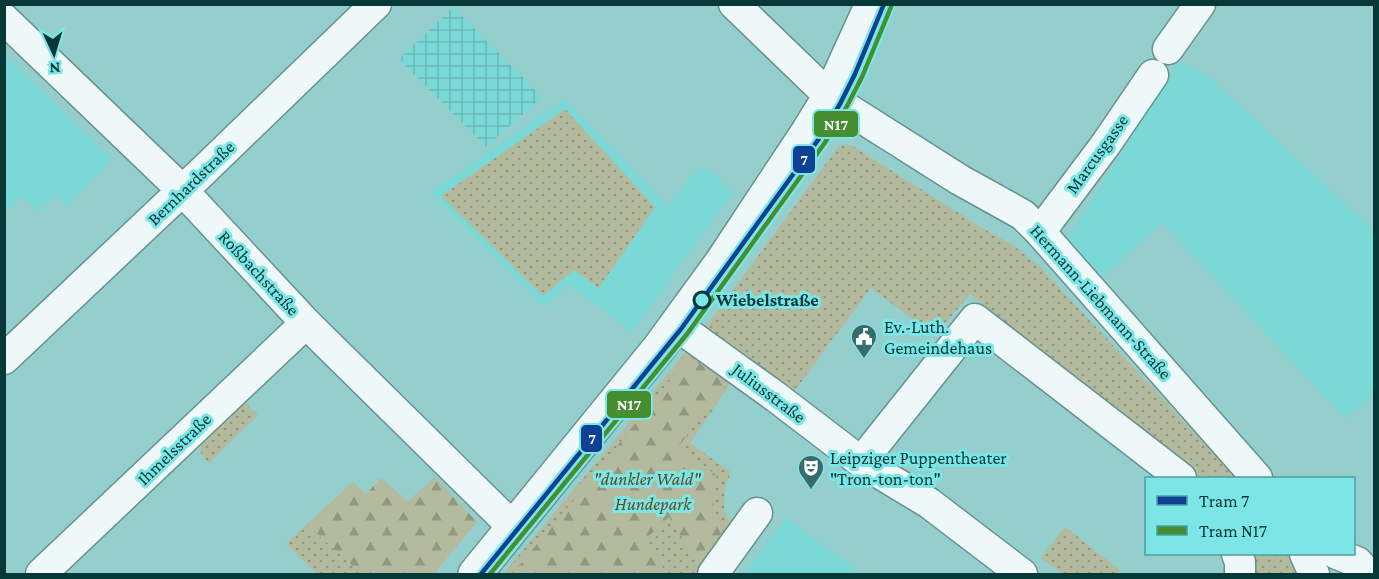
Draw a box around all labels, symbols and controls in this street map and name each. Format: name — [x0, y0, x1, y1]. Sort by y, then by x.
north arrow — [24, 24, 84, 84]
text: N — [49, 60, 61, 77]
line badge: N17 — [813, 110, 859, 138]
street label: Marcusgasse — [1062, 111, 1132, 197]
text: N17 — [824, 116, 849, 133]
street label: Bernhardstraße — [144, 137, 239, 229]
line badge: 7 — [792, 145, 816, 174]
text: 7 — [800, 151, 808, 168]
street label: Hermann-Liebmann-Straße — [1026, 221, 1176, 383]
street label: Roßbachstraße — [215, 226, 303, 320]
place label: Wiebelstraße — [715, 290, 819, 310]
marker: Wiebelstraße — [693, 291, 711, 309]
place label: Ev.-Luth. Gemeindehaus — [884, 317, 992, 358]
public building icon: Ev.-Luth. Gemeindehaus — [849, 322, 879, 360]
street label: Juliusstraße — [727, 358, 810, 427]
line badge: N17 — [606, 390, 652, 419]
text: N17 — [617, 396, 642, 413]
street label: Ihmelsstraße — [133, 409, 215, 489]
line badge: 7 — [580, 424, 603, 453]
text: 7 — [588, 430, 596, 447]
place label: Leipziger Puppentheater "Tron-ton-ton" — [830, 448, 1007, 489]
theatre icon: Leipziger Puppentheater "Tron-ton-ton" — [796, 453, 826, 491]
park label: "dunkler Wald" — [594, 469, 701, 489]
legend — [1145, 477, 1355, 555]
text: Tram 7 — [1199, 491, 1249, 511]
park label: Hundepark — [615, 494, 692, 514]
text: Tram N17 — [1199, 521, 1267, 541]

